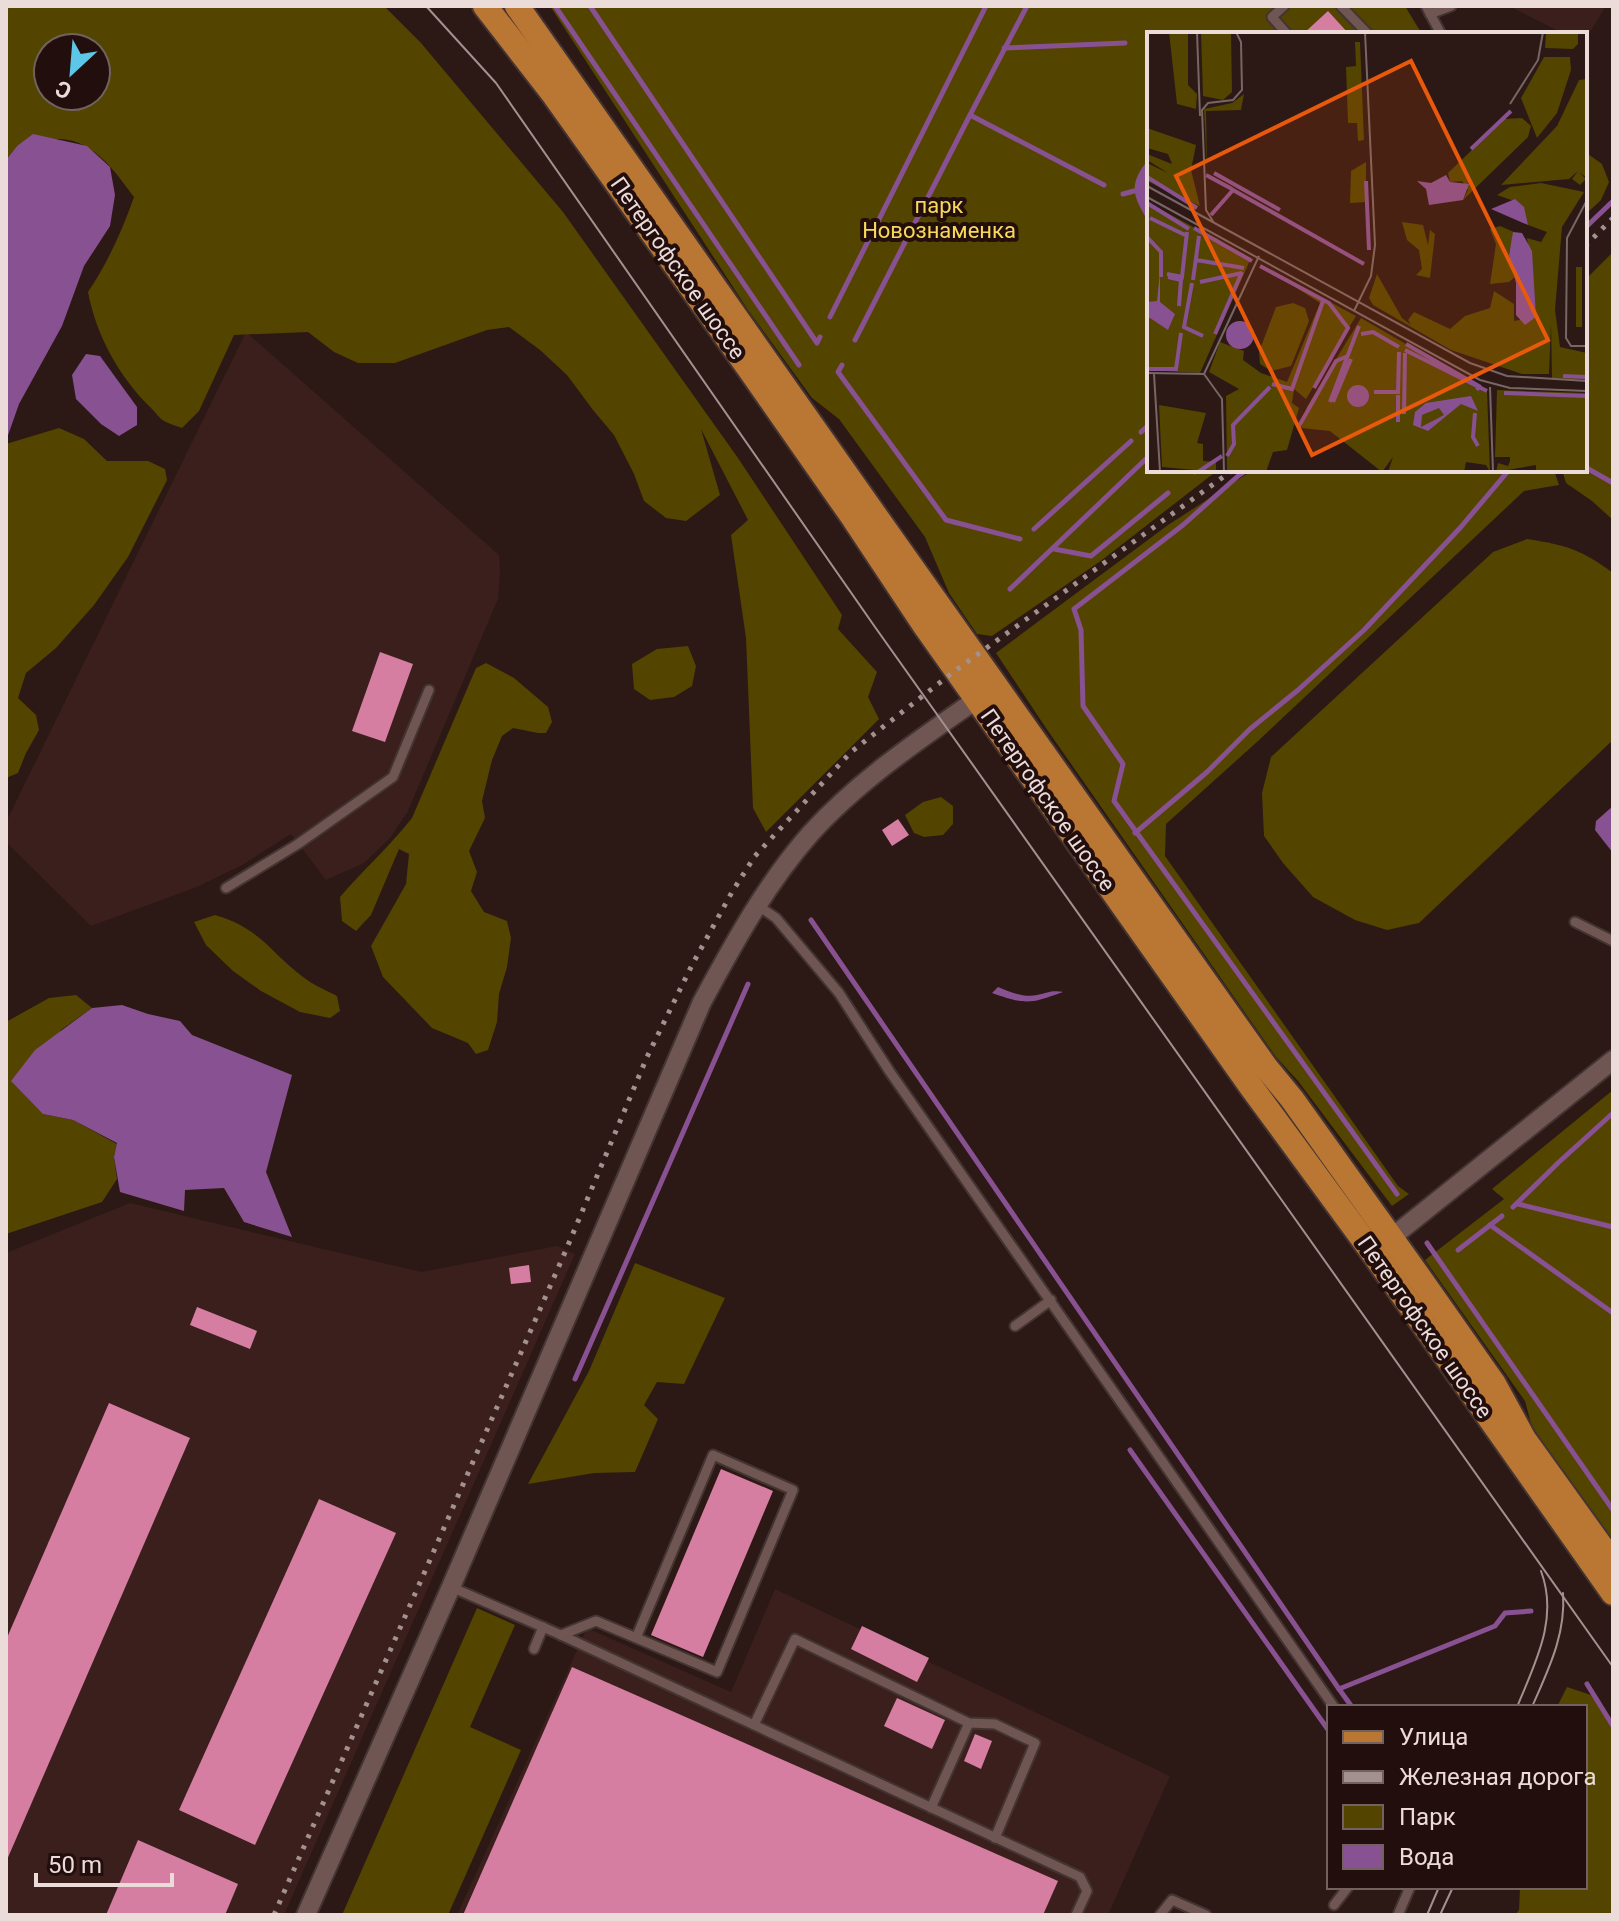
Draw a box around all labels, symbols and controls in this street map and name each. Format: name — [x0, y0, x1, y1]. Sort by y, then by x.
north arrow — [32, 32, 112, 112]
inset map — [1147, 32, 1587, 472]
text: С — [51, 75, 75, 104]
street label: Петергофское шоссе — [606, 172, 750, 364]
park label: парк Новознаменка — [862, 193, 1016, 243]
street label: Петергофское шоссе — [976, 704, 1120, 896]
street label: Петергофское шоссе — [1353, 1231, 1497, 1423]
legend — [1327, 1705, 1587, 1889]
text: Улица — [1399, 1723, 1468, 1751]
text: Железная дорога — [1399, 1763, 1596, 1791]
text: Парк — [1399, 1803, 1456, 1831]
scale bar — [36, 1837, 172, 1887]
text: Вода — [1399, 1843, 1454, 1871]
text: 50 m — [48, 1851, 102, 1879]

